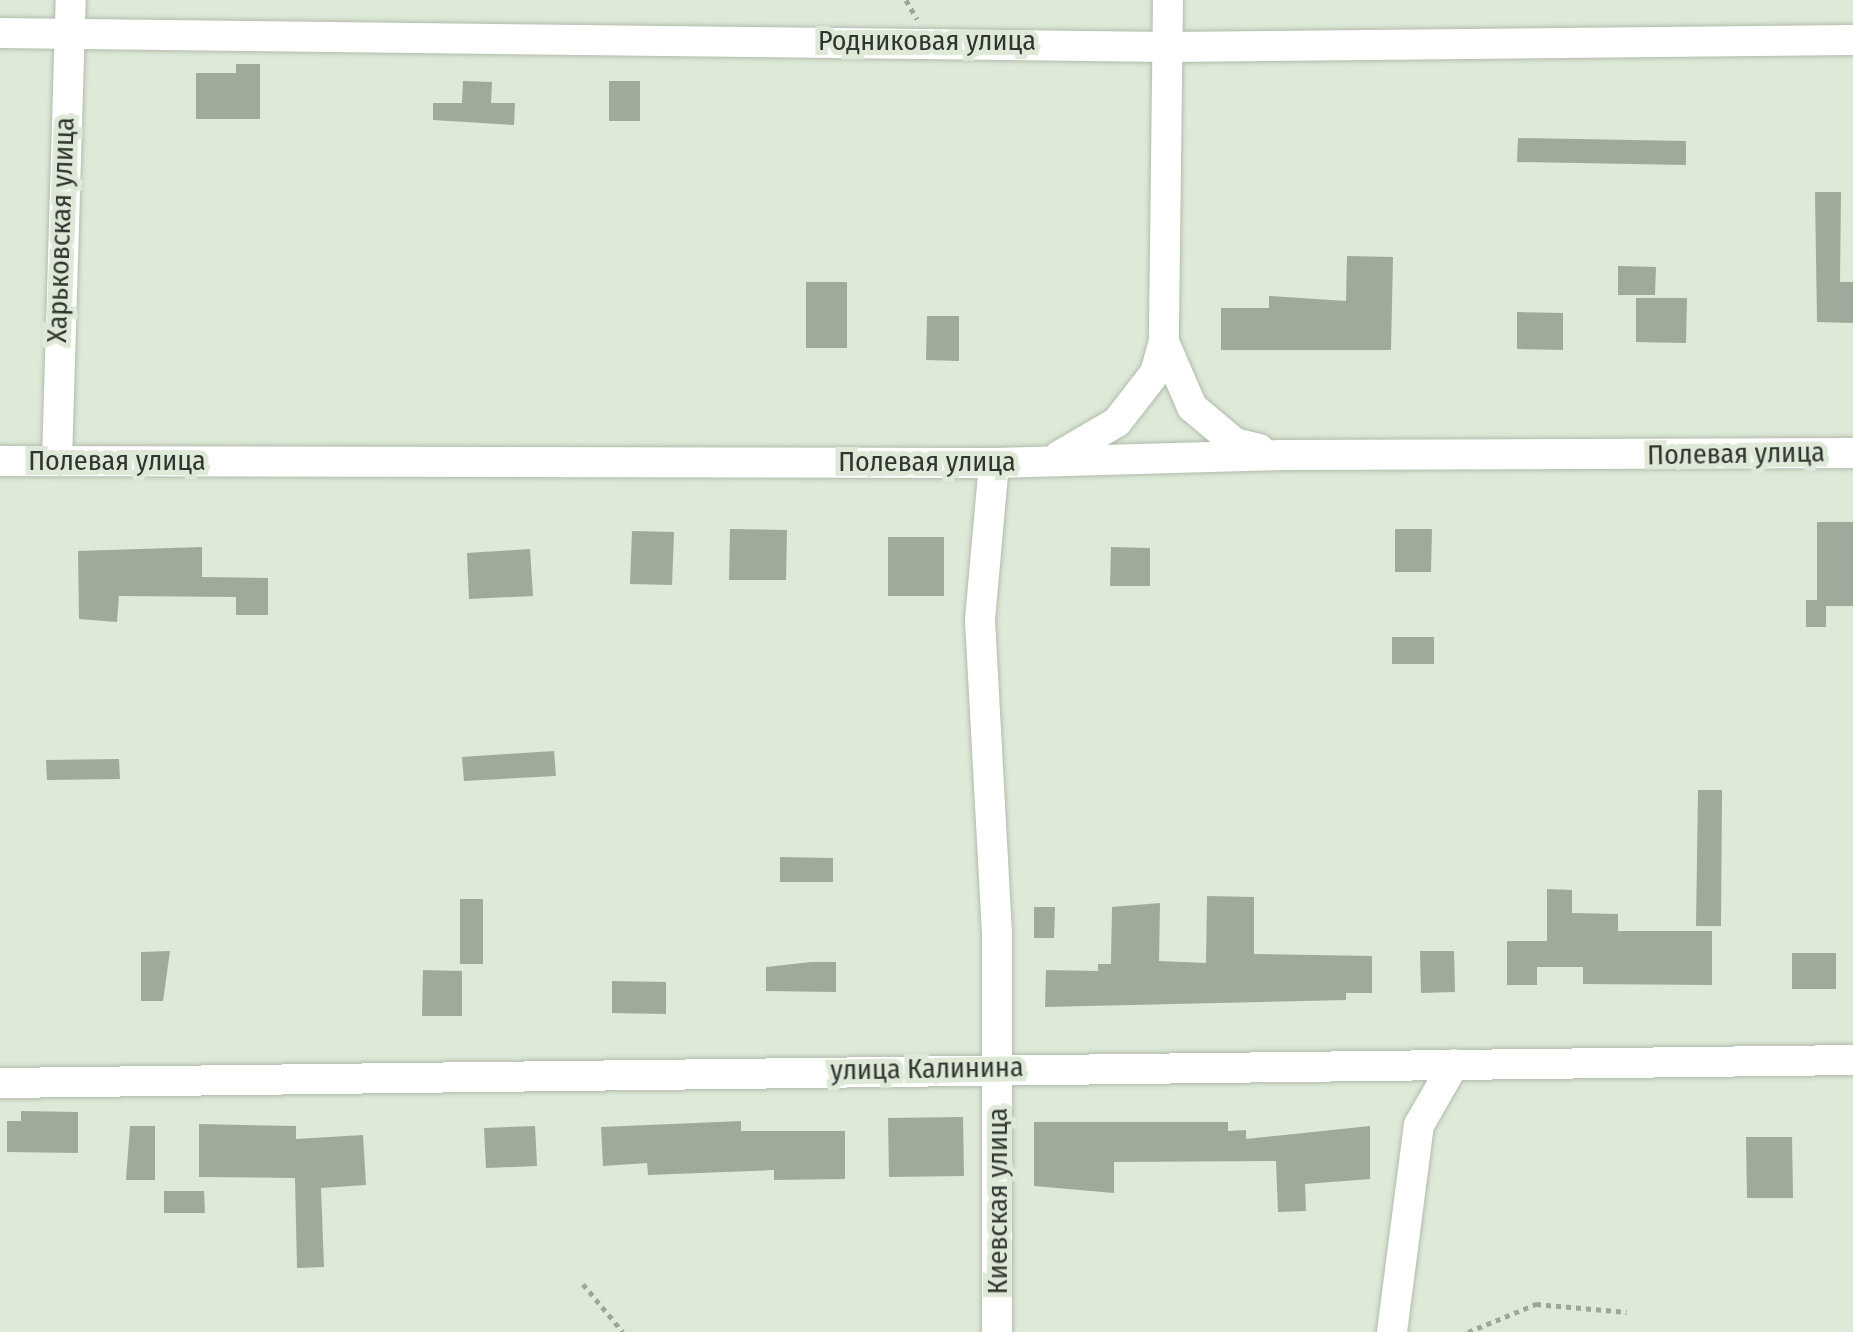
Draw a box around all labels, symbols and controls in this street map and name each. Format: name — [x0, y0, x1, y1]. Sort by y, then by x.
street label: Родниковая улица — [818, 24, 1036, 58]
street label: Харьковская улица — [40, 117, 82, 343]
street label: Полевая улица — [1647, 436, 1825, 472]
street label: Полевая улица — [28, 444, 206, 478]
street label: Полевая улица — [838, 445, 1016, 479]
street label: улица Калинина — [830, 1051, 1024, 1087]
street label: Киевская улица — [981, 1108, 1015, 1294]

